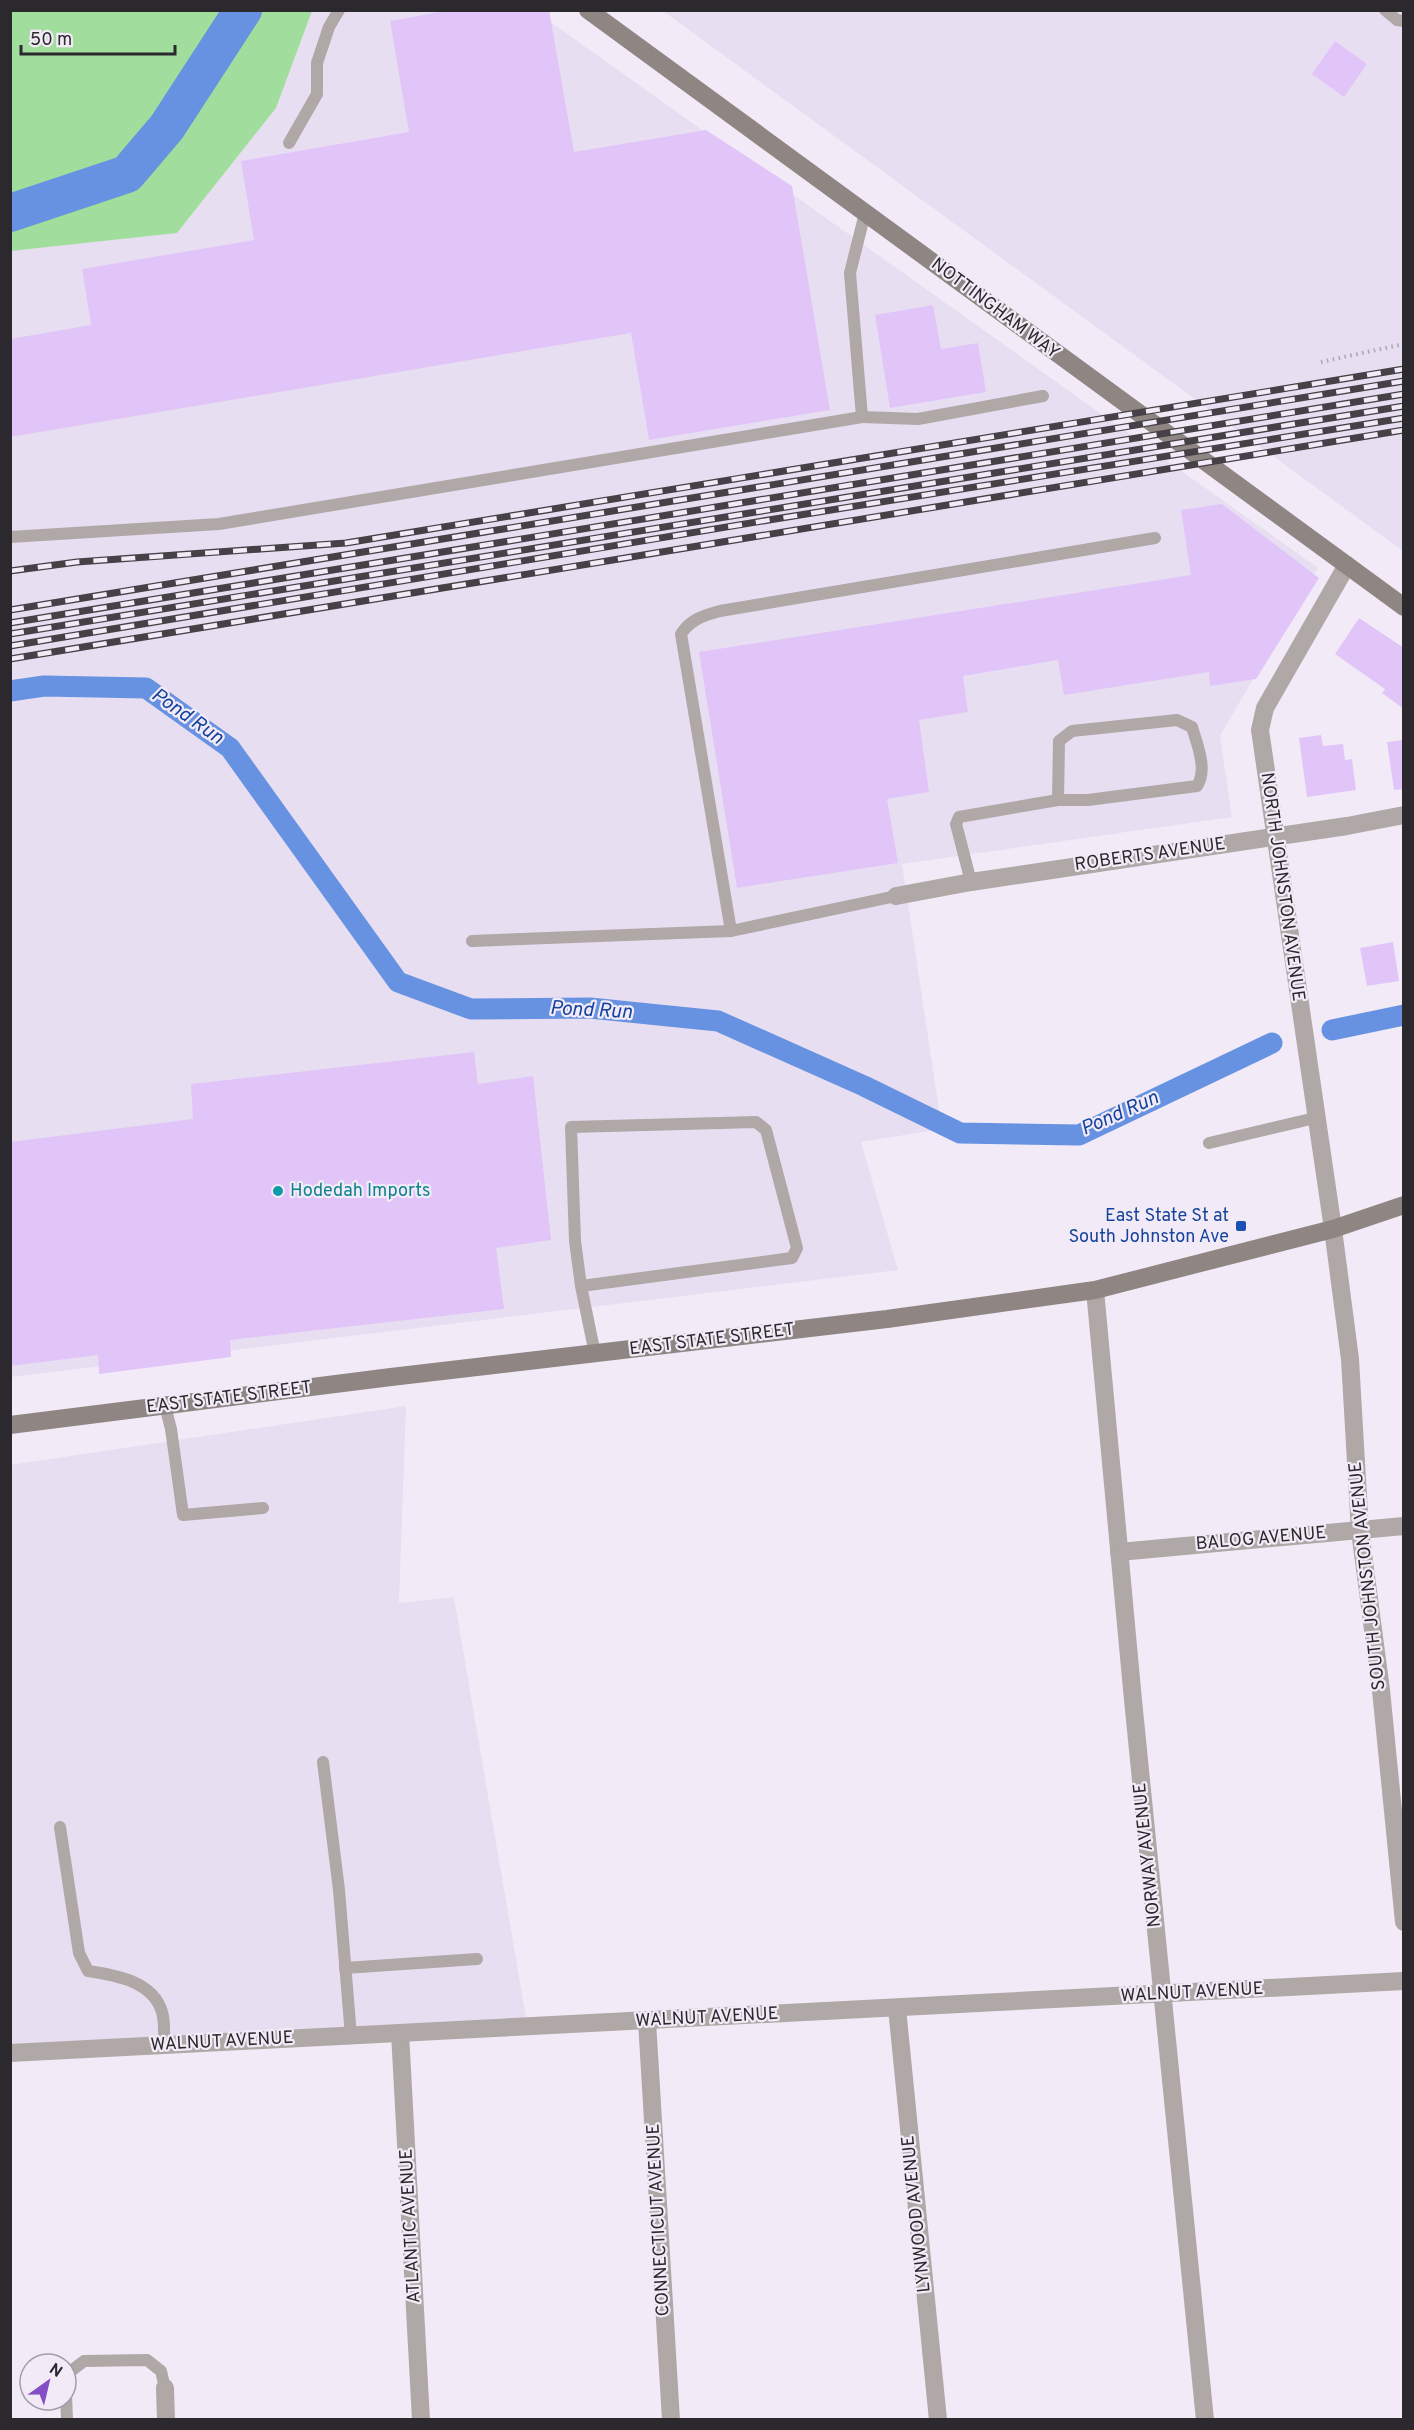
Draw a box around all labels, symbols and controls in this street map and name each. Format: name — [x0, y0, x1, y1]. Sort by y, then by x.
scale bar — [21, 18, 176, 56]
text: 50 m — [30, 29, 72, 52]
street label: NOTTINGHAM WAY — [926, 253, 1064, 365]
water label: Pond Run — [146, 683, 228, 751]
street label: NORTH JOHNSTON AVENUE — [1255, 771, 1309, 1003]
street label: ROBERTS AVENUE — [1073, 833, 1227, 877]
water label: Pond Run — [549, 996, 633, 1026]
water label: Pond Run — [1077, 1085, 1163, 1143]
place label: Hodedah Imports — [290, 1180, 430, 1203]
marker: Hodedah Imports — [271, 1184, 285, 1198]
place label: East State St at South Johnston Ave — [1069, 1205, 1229, 1249]
marker: East State St at South Johnston Ave — [1234, 1219, 1248, 1233]
street label: EAST STATE STREET — [628, 1318, 796, 1362]
street label: EAST STATE STREET — [145, 1376, 313, 1420]
street label: SOUTH JOHNSTON AVENUE — [1345, 1461, 1391, 1691]
street label: BALOG AVENUE — [1195, 1522, 1327, 1556]
street label: NORWAY AVENUE — [1129, 1782, 1167, 1928]
street label: WALNUT AVENUE — [1120, 1978, 1264, 2008]
street label: WALNUT AVENUE — [635, 2003, 779, 2033]
street label: WALNUT AVENUE — [150, 2027, 294, 2057]
street label: CONNECTICUT AVENUE — [642, 2123, 676, 2317]
street label: LYNWOOD AVENUE — [897, 2134, 937, 2294]
street label: ATLANTIC AVENUE — [395, 2148, 427, 2304]
north arrow — [18, 2352, 78, 2412]
text: N — [45, 2360, 66, 2383]

